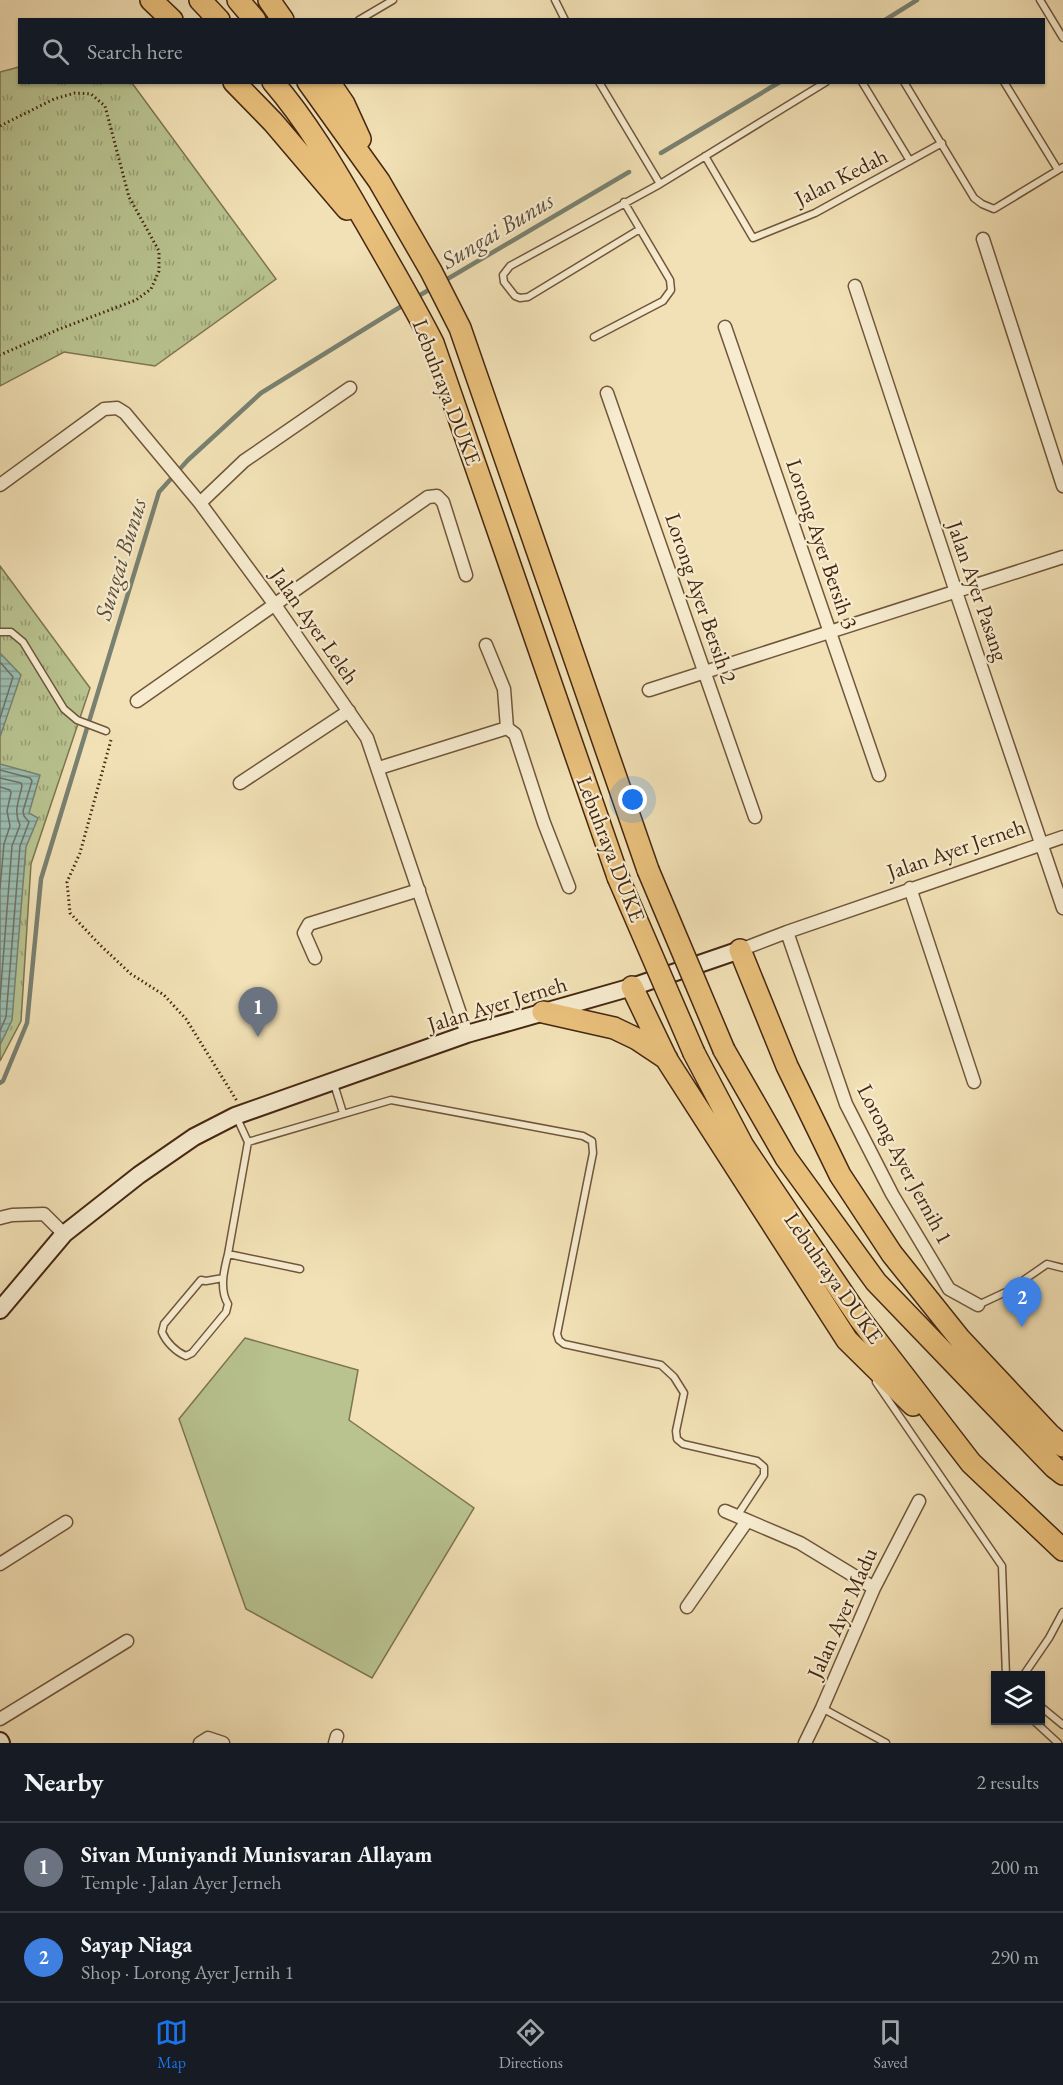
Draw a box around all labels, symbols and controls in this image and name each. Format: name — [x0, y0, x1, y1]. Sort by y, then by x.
search box — [18, 18, 1045, 84]
icon: search — [39, 35, 72, 68]
text: Search here — [87, 37, 182, 66]
street label: Jalan Kedah — [788, 141, 893, 214]
water label: Sungai Bunus — [434, 184, 559, 276]
street label: Lebuhraya DUKE — [406, 315, 488, 469]
street label: Lorong Ayer Bersih 3 — [779, 455, 865, 633]
water label: Sungai Bunus — [87, 494, 153, 624]
street label: Lorong Ayer Bersih 2 — [658, 509, 744, 687]
street label: Jalan Ayer Pasang — [940, 515, 1016, 665]
street label: Jalan Ayer Leleh — [263, 560, 366, 690]
street label: Lebuhraya DUKE — [570, 772, 652, 926]
your location — [618, 785, 647, 814]
street label: Jalan Ayer Jerneh — [881, 812, 1029, 887]
street label: Jalan Ayer Jerneh — [422, 969, 570, 1040]
pin: 1 — [238, 988, 278, 1037]
street label: Lorong Ayer Jernih 1 — [851, 1079, 959, 1249]
street label: Lebuhraya DUKE — [778, 1206, 890, 1350]
pin: 2 — [1002, 1278, 1042, 1327]
street label: Jalan Ayer Madu — [799, 1543, 884, 1685]
map controls — [991, 1671, 1045, 1725]
button: layers — [991, 1671, 1045, 1725]
text: Nearby — [24, 1765, 104, 1799]
text: 2 results — [976, 1769, 1039, 1795]
text: Sivan Muniyandi Munisvaran Allayam — [81, 1840, 432, 1869]
text: 1 — [38, 1854, 49, 1880]
text: 200 m — [991, 1854, 1039, 1880]
text: Temple · Jalan Ayer Jerneh — [81, 1869, 282, 1895]
text: Sayap Niaga — [81, 1930, 192, 1959]
text: 2 — [38, 1944, 49, 1970]
text: 290 m — [991, 1944, 1039, 1970]
text: Shop · Lorong Ayer Jernih 1 — [81, 1959, 294, 1985]
tab: Map — [155, 2016, 188, 2073]
tab: Directions — [499, 2016, 563, 2073]
tab: Saved — [873, 2016, 908, 2073]

